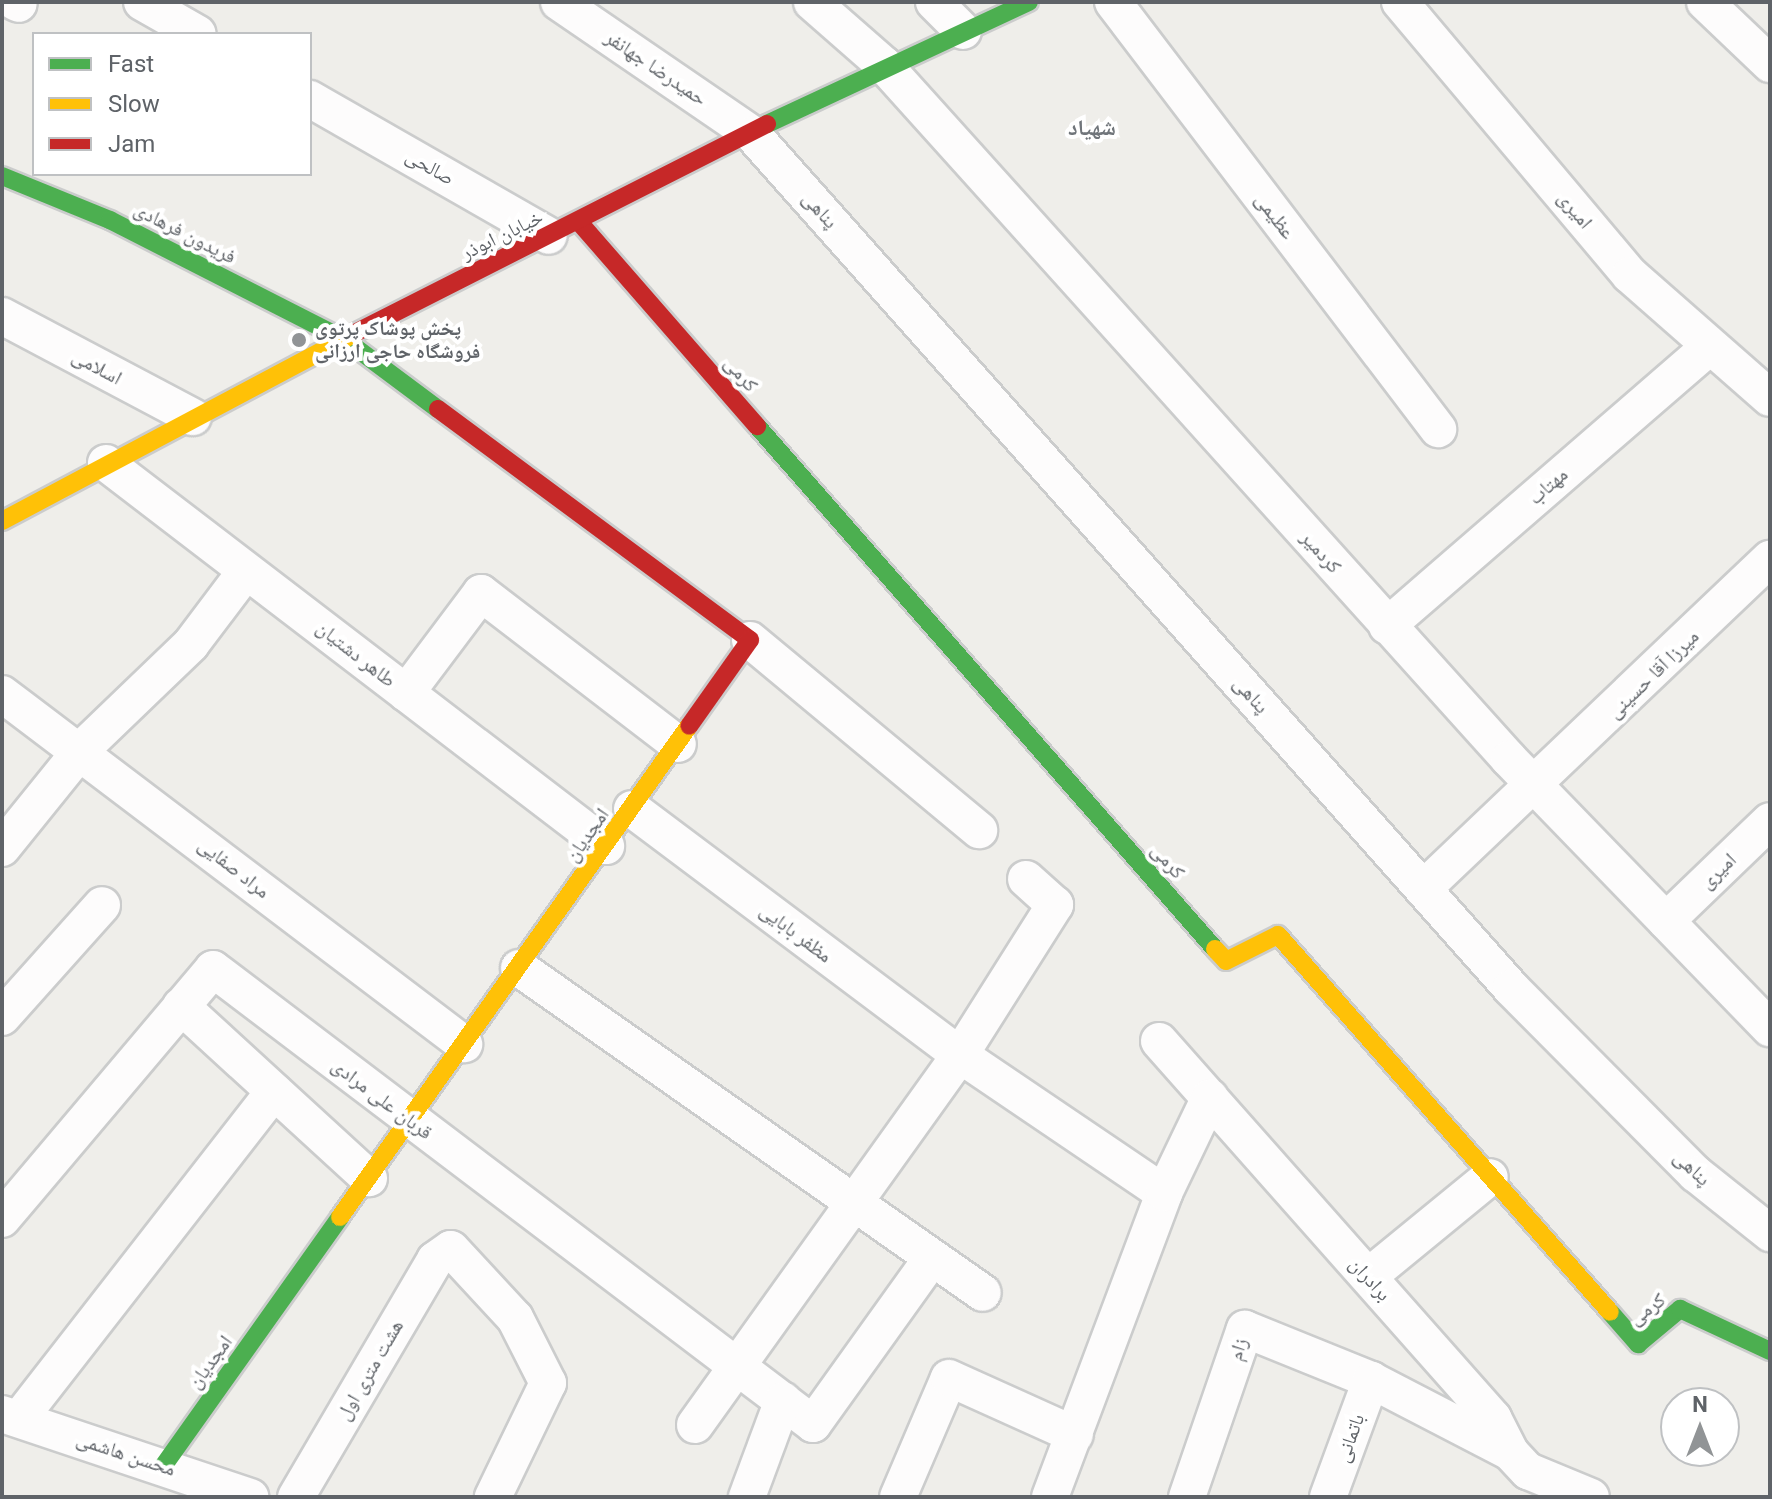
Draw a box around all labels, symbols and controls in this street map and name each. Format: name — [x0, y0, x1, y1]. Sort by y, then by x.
street label: حمیدرضا جهانفر — [600, 25, 712, 111]
legend — [32, 32, 312, 176]
text: Fast — [108, 50, 154, 78]
text: Slow — [108, 90, 160, 118]
district label: شهیاد — [1068, 115, 1116, 141]
text: Jam — [108, 130, 155, 158]
street label: صالحی — [401, 144, 459, 190]
street label: پناهی — [797, 186, 843, 234]
street label: امیری — [1552, 186, 1598, 234]
street label: عظیمی — [1250, 188, 1300, 244]
street label: فریدون فرهادی — [130, 197, 240, 269]
street label: خیابان ابوذر — [457, 205, 547, 265]
place label: پخش پوشاک پرتوی فروشگاه حاجی ارزانی — [315, 316, 480, 363]
marker: پخش پوشاک پرتوی فروشگاه حاجی ارزانی — [290, 331, 308, 349]
street label: اسلامی — [68, 344, 126, 390]
street label: کرمی — [719, 351, 763, 397]
street label: مهتاب — [1523, 462, 1573, 510]
street label: کردمیر — [1296, 526, 1346, 578]
street label: طاهر دشتیان — [312, 616, 400, 692]
street label: میرزا آقا حسینی — [1602, 624, 1704, 724]
street label: پناهی — [1228, 671, 1274, 719]
street label: امجدیان — [560, 803, 614, 867]
street label: مراد صفایی — [193, 833, 275, 903]
street label: کرمی — [1146, 838, 1190, 884]
street label: امیری — [1695, 848, 1741, 894]
street label: مظفر بابایی — [755, 898, 837, 968]
street label: قربان علی مرادی — [327, 1053, 437, 1145]
street label: پناهی — [1669, 1145, 1715, 1191]
street label: برادران — [1344, 1252, 1396, 1306]
street label: کرمی — [1624, 1288, 1670, 1330]
street label: هشت متری اول — [331, 1315, 409, 1425]
street label: امجدیان — [183, 1331, 237, 1393]
street label: زام — [1223, 1335, 1253, 1363]
north arrow — [1660, 1387, 1740, 1467]
text: N — [1692, 1392, 1708, 1417]
street label: باتمانی — [1330, 1410, 1370, 1466]
street label: محسن هاشمی — [73, 1427, 179, 1481]

